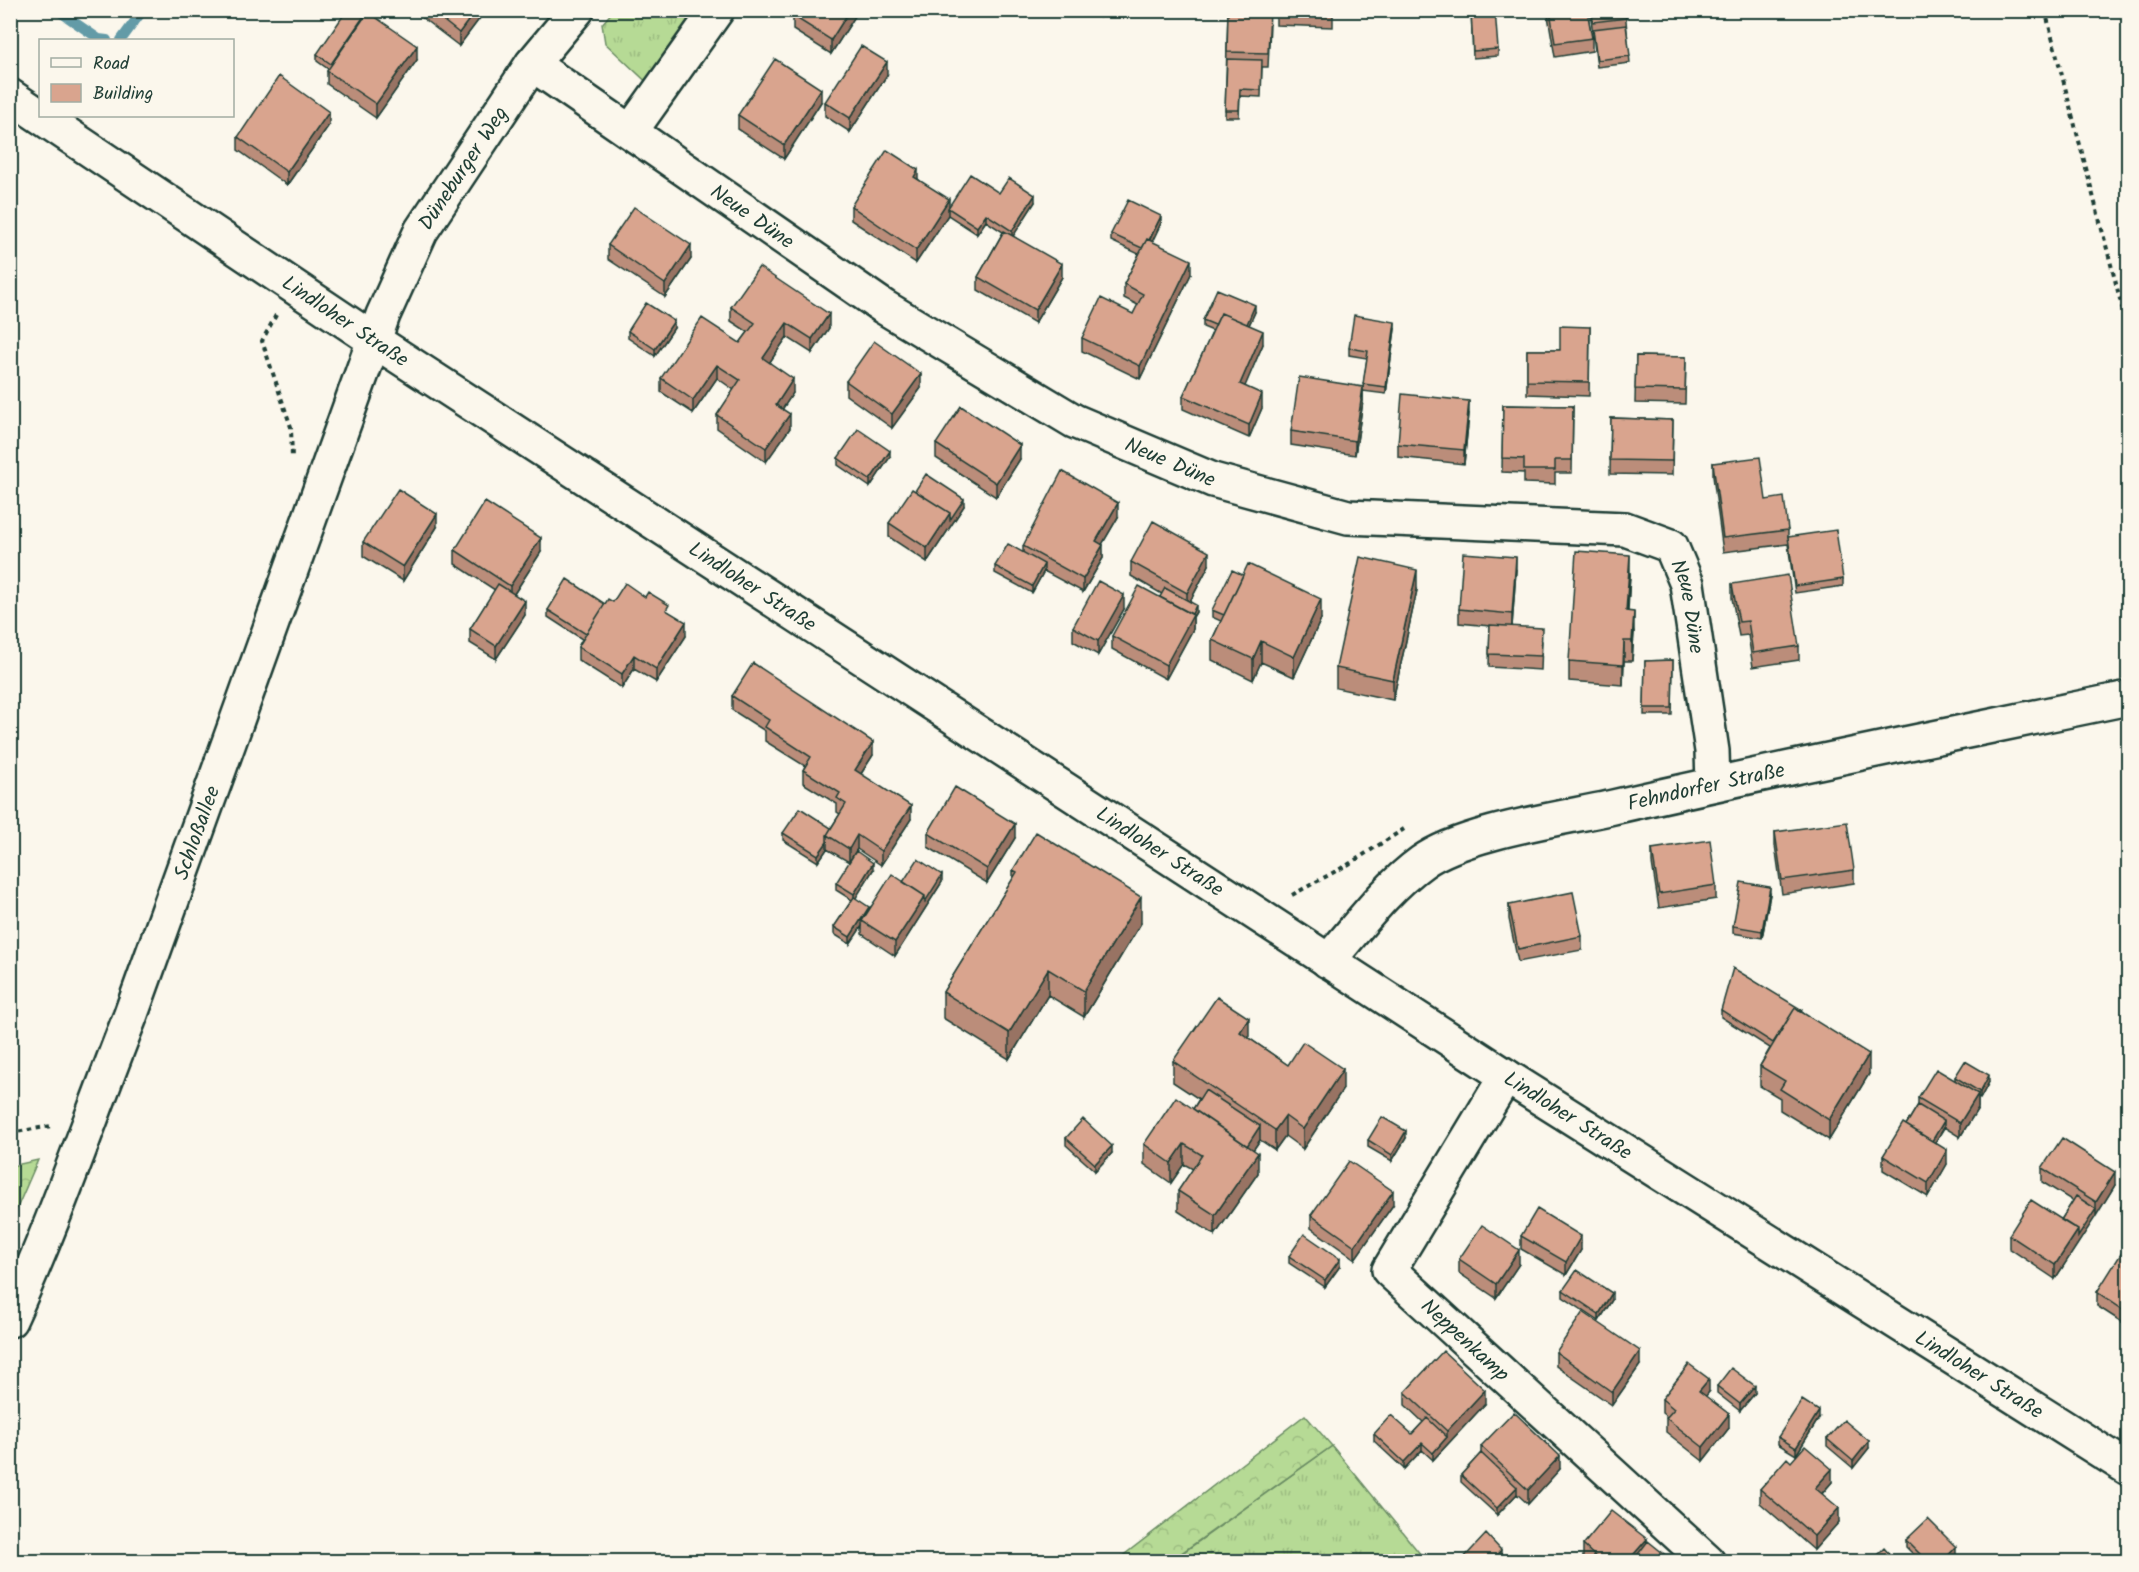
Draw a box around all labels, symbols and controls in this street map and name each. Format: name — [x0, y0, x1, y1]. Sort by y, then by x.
legend — [39, 39, 234, 117]
text: Road — [93, 50, 130, 79]
text: Building — [93, 80, 153, 109]
street label: Düneburger Weg — [411, 100, 517, 238]
street label: Neue Düne — [703, 177, 801, 259]
street label: Lindloher Straße — [274, 268, 415, 377]
street label: Neue Düne — [1119, 429, 1221, 497]
street label: Lindloher Straße — [681, 534, 823, 642]
street label: Neue Düne — [1660, 554, 1712, 657]
street label: Fehndorfer Straße — [1624, 754, 1789, 821]
street label: Schloßallee — [166, 781, 230, 885]
street label: Lindloher Straße — [1089, 799, 1230, 907]
street label: Lindloher Straße — [1497, 1063, 1639, 1170]
street label: Neppenkamp — [1412, 1291, 1516, 1391]
street label: Lindloher Straße — [1908, 1323, 2050, 1429]

